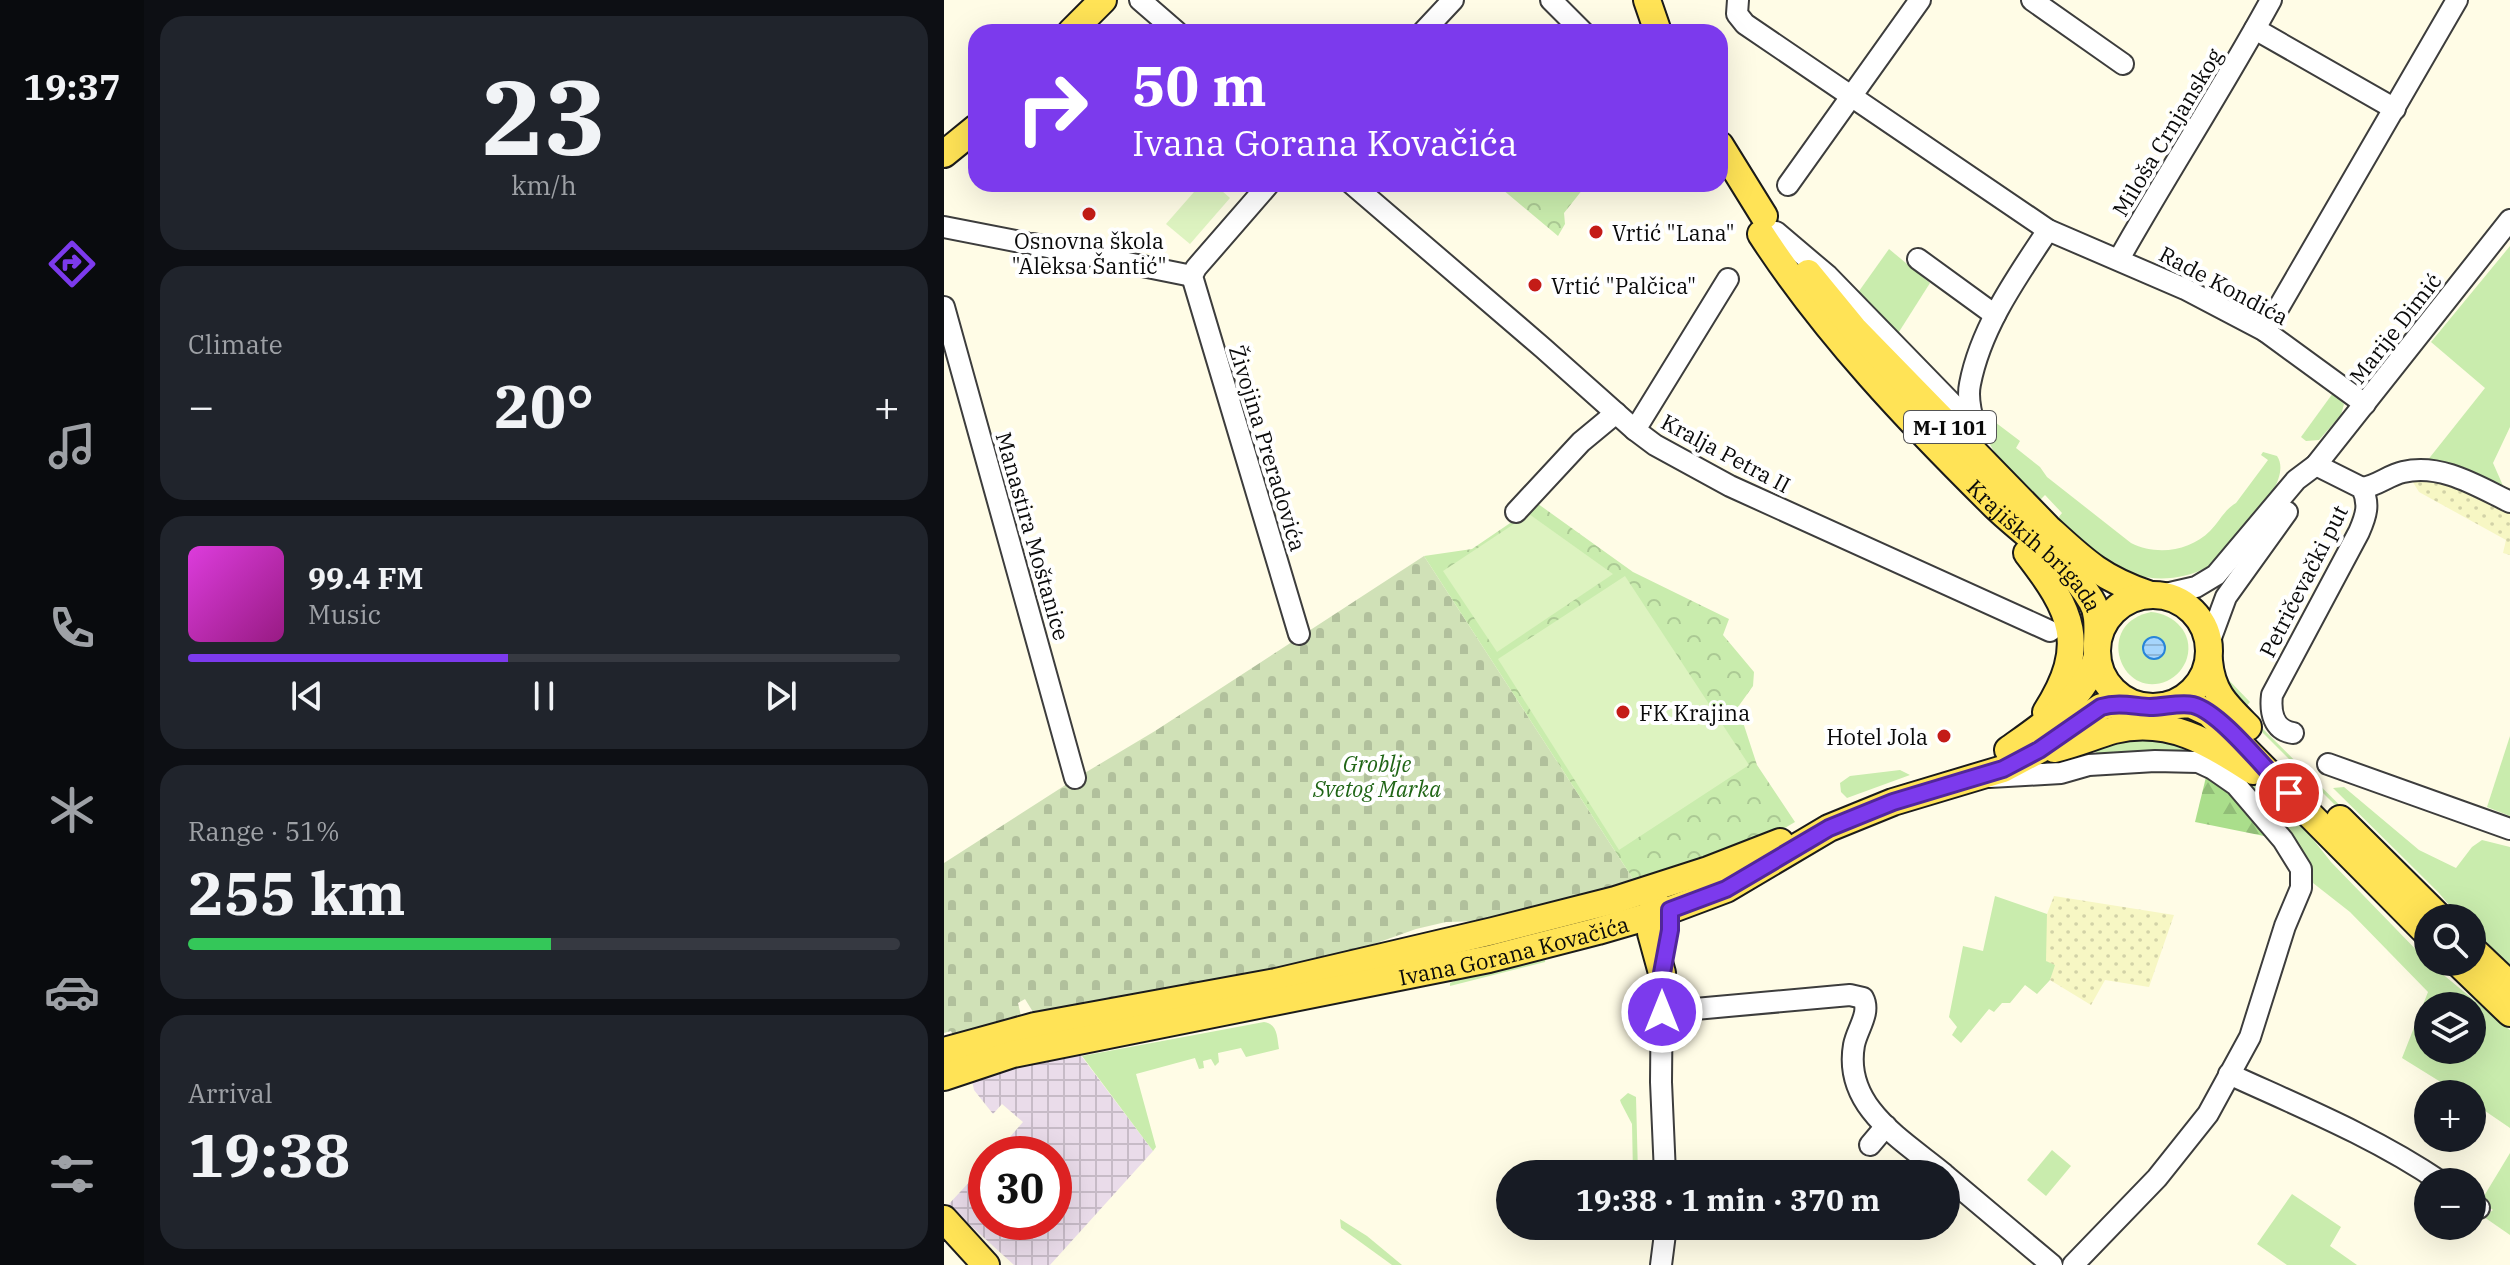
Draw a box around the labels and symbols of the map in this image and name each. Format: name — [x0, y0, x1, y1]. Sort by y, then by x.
street label: Miloša Crnjanskog — [2105, 43, 2229, 221]
marker: Osnovna škola "Aleksa Šantić" — [1080, 205, 1098, 223]
place label: Vrtić "Lana" — [1612, 218, 1735, 247]
marker: Vrtić "Lana" — [1587, 223, 1605, 241]
place label: Osnovna škola "Aleksa Šantić" — [1011, 226, 1167, 280]
street label: Rade Kondića — [2154, 239, 2294, 331]
street label: Marije Dimić — [2343, 267, 2447, 389]
place label: Vrtić "Palčica" — [1551, 271, 1696, 300]
marker: Vrtić "Palčica" — [1526, 276, 1544, 294]
street label: Živojina Preradovića — [1223, 341, 1313, 555]
street label: Kralja Petra II — [1656, 407, 1796, 499]
road number: M-I 101 — [1904, 411, 1996, 443]
street label: Manastira Moštanice — [989, 429, 1077, 643]
street label: Krajiških brigada — [1961, 472, 2109, 616]
street label: Petričevački put — [2252, 500, 2354, 662]
place label: FK Krajina — [1639, 698, 1750, 727]
marker: FK Krajina — [1614, 703, 1632, 721]
place label: Hotel Jola — [1826, 722, 1928, 751]
marker: Hotel Jola — [1935, 727, 1953, 745]
park label: Groblje Svetog Marka — [1312, 749, 1441, 803]
pin — [2255, 759, 2323, 827]
street label: Ivana Gorana Kovačića — [1396, 908, 1632, 991]
position arrow — [1620, 970, 1704, 1054]
speed limit sign: 30 — [968, 1136, 1072, 1240]

